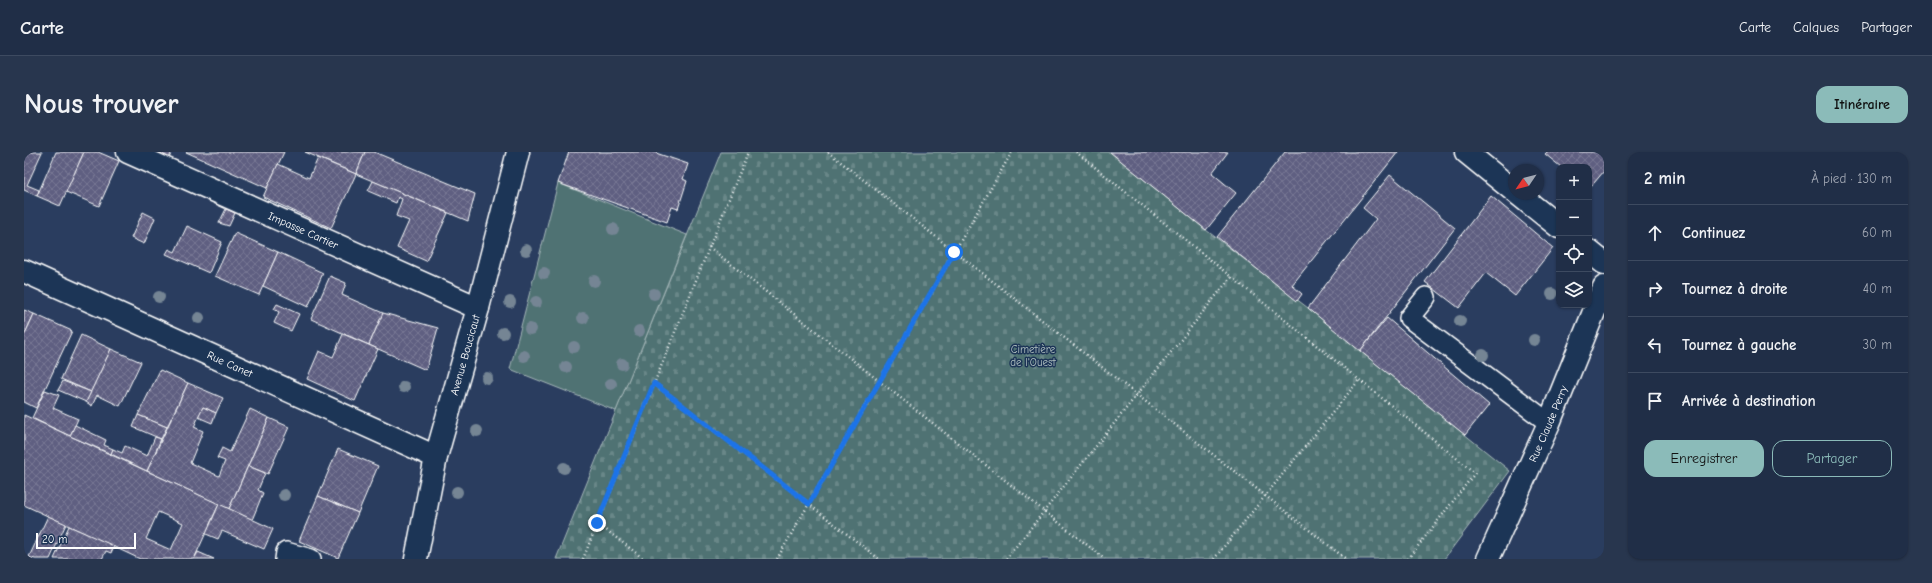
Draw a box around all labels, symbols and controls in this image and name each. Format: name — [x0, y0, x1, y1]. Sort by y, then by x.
text: Carte — [20, 17, 64, 39]
text: Carte — [1739, 19, 1771, 36]
text: Calques — [1793, 19, 1839, 36]
text: Partager — [1861, 19, 1912, 36]
button: Itinéraire — [1816, 86, 1908, 123]
text: Nous trouver — [24, 88, 179, 120]
north arrow — [1508, 164, 1544, 200]
map controls — [1556, 164, 1592, 308]
button: + — [1556, 164, 1592, 200]
text: 2 min — [1644, 169, 1685, 188]
text: À pied · 130 m — [1811, 171, 1892, 186]
button: − — [1556, 200, 1592, 236]
street label: Impasse Cartier — [266, 209, 341, 252]
icon: ahead — [1644, 222, 1666, 244]
text: Continuez — [1682, 224, 1745, 242]
text: 60 m — [1862, 225, 1892, 240]
button: locate — [1556, 236, 1592, 272]
route start — [945, 243, 963, 261]
button: layers — [1556, 272, 1592, 308]
icon: right — [1644, 278, 1666, 300]
text: Tournez à droite — [1682, 280, 1787, 298]
text: 40 m — [1863, 281, 1892, 296]
street label: Avenue Boucicaut — [448, 312, 483, 397]
icon: left — [1644, 334, 1666, 356]
text: Tournez à gauche — [1682, 336, 1796, 354]
text: 30 m — [1862, 337, 1892, 352]
park label: Cimetière de l'Ouest — [1010, 343, 1057, 369]
street label: Rue Canet — [205, 349, 255, 381]
street label: Rue Claude Perry — [1526, 384, 1570, 464]
icon: arrive — [1644, 390, 1666, 412]
text: Arrivée à destination — [1682, 392, 1816, 410]
button: Enregistrer — [1644, 440, 1764, 477]
button: Partager — [1772, 440, 1892, 477]
route end — [588, 514, 606, 532]
scale bar — [36, 531, 136, 550]
text: 20 m — [42, 533, 67, 546]

